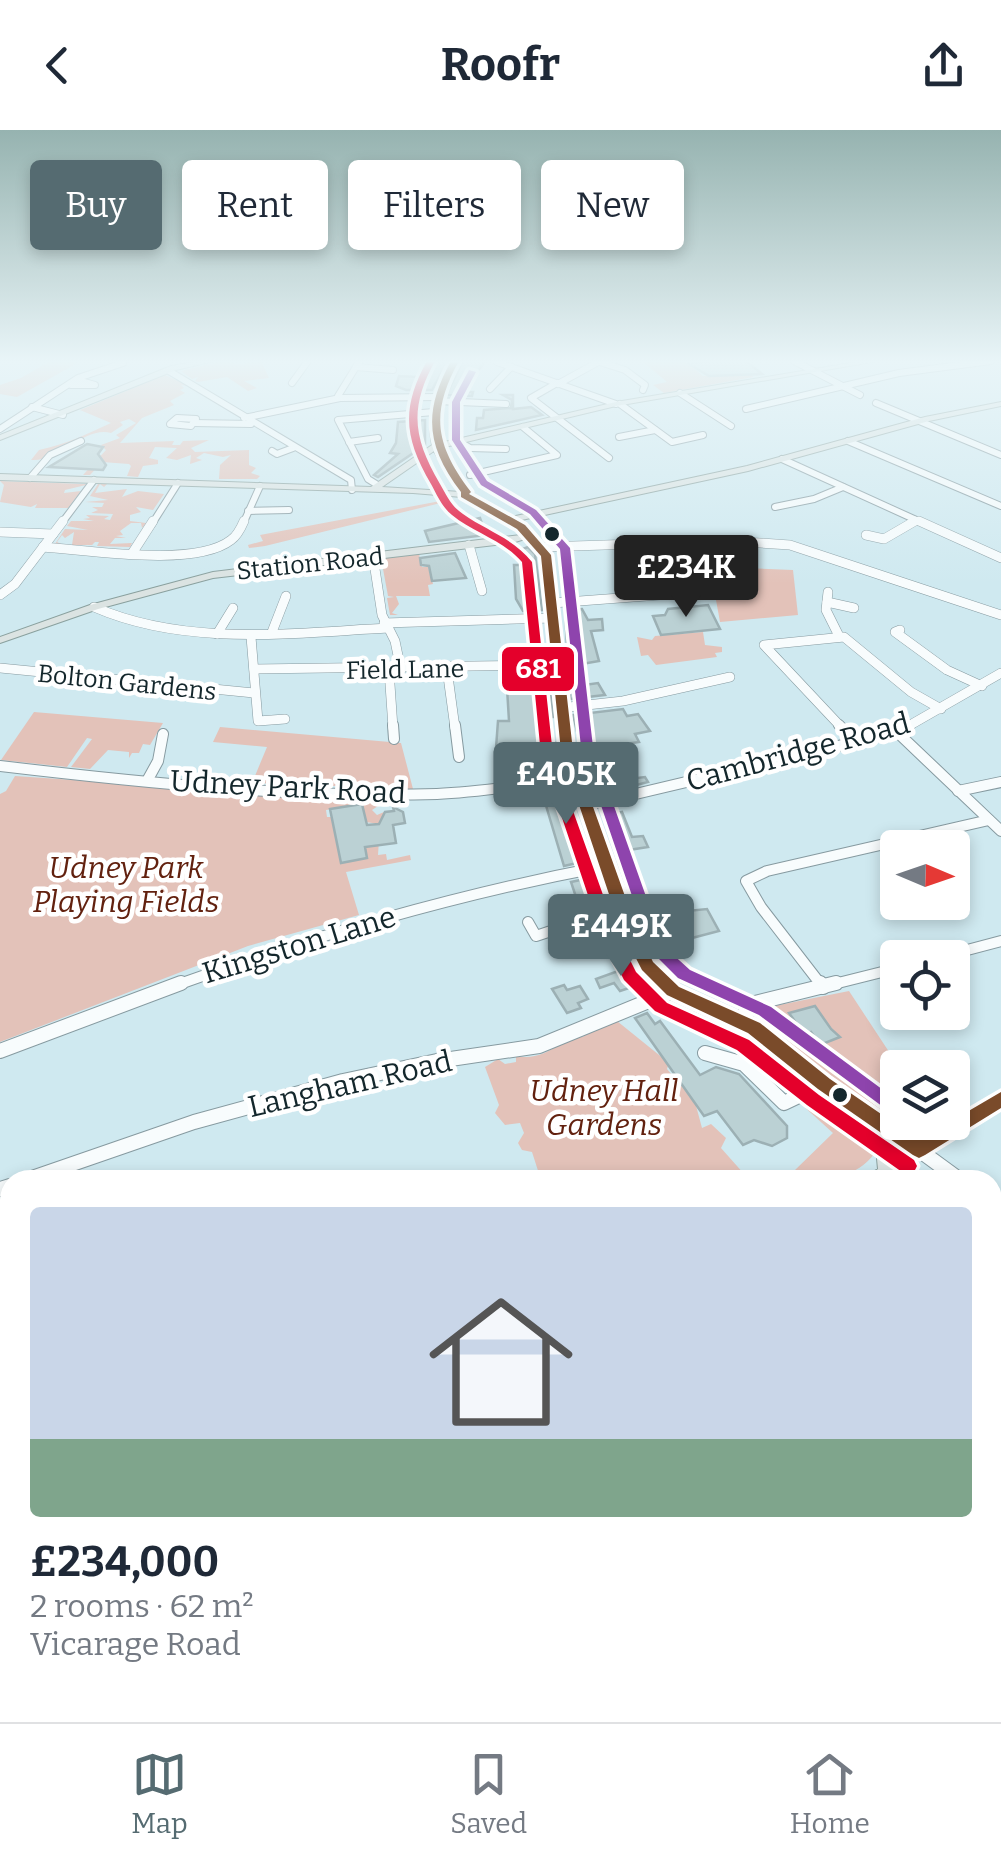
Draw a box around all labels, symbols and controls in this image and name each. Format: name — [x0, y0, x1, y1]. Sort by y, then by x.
icon: back — [30, 38, 85, 93]
text: Roofr — [441, 38, 560, 92]
icon: share — [916, 38, 971, 93]
chip: Buy — [30, 160, 162, 250]
chip: Rent — [182, 160, 328, 250]
chip: Filters — [348, 160, 521, 250]
chip: New — [541, 160, 684, 250]
unlabelled marker — [542, 524, 562, 544]
pin: £234K — [616, 535, 756, 620]
street label: Station Road — [235, 541, 385, 587]
text: £234K — [636, 548, 736, 586]
line badge: 681 — [500, 645, 576, 693]
text: 681 — [515, 652, 561, 685]
street label: Field Lane — [346, 654, 465, 686]
street label: Bolton Gardens — [36, 659, 218, 707]
street label: Cambridge Road — [682, 705, 914, 799]
pin: £405K — [496, 742, 636, 827]
text: £405K — [515, 755, 617, 793]
street label: Udney Park Road — [169, 763, 407, 811]
north arrow — [880, 830, 970, 920]
map controls — [880, 830, 970, 1140]
park label: Udney Park Playing Fields — [33, 850, 219, 920]
pin: £449K — [551, 894, 691, 979]
street label: Kingston Lane — [198, 899, 400, 991]
text: £449K — [570, 907, 672, 945]
button: locate — [880, 940, 970, 1030]
street label: Langham Road — [245, 1043, 456, 1125]
button: layers — [880, 1050, 970, 1140]
park label: Udney Hall Gardens — [530, 1073, 678, 1143]
unlabelled marker — [830, 1085, 850, 1105]
icon: home — [411, 1272, 591, 1452]
text: £234,000 — [30, 1537, 219, 1587]
text: 2 rooms · 62 m² — [30, 1587, 254, 1625]
text: Vicarage Road — [30, 1625, 241, 1663]
tab: Map — [131, 1747, 188, 1840]
tab: Saved — [450, 1747, 527, 1840]
tab: Home — [790, 1747, 870, 1840]

